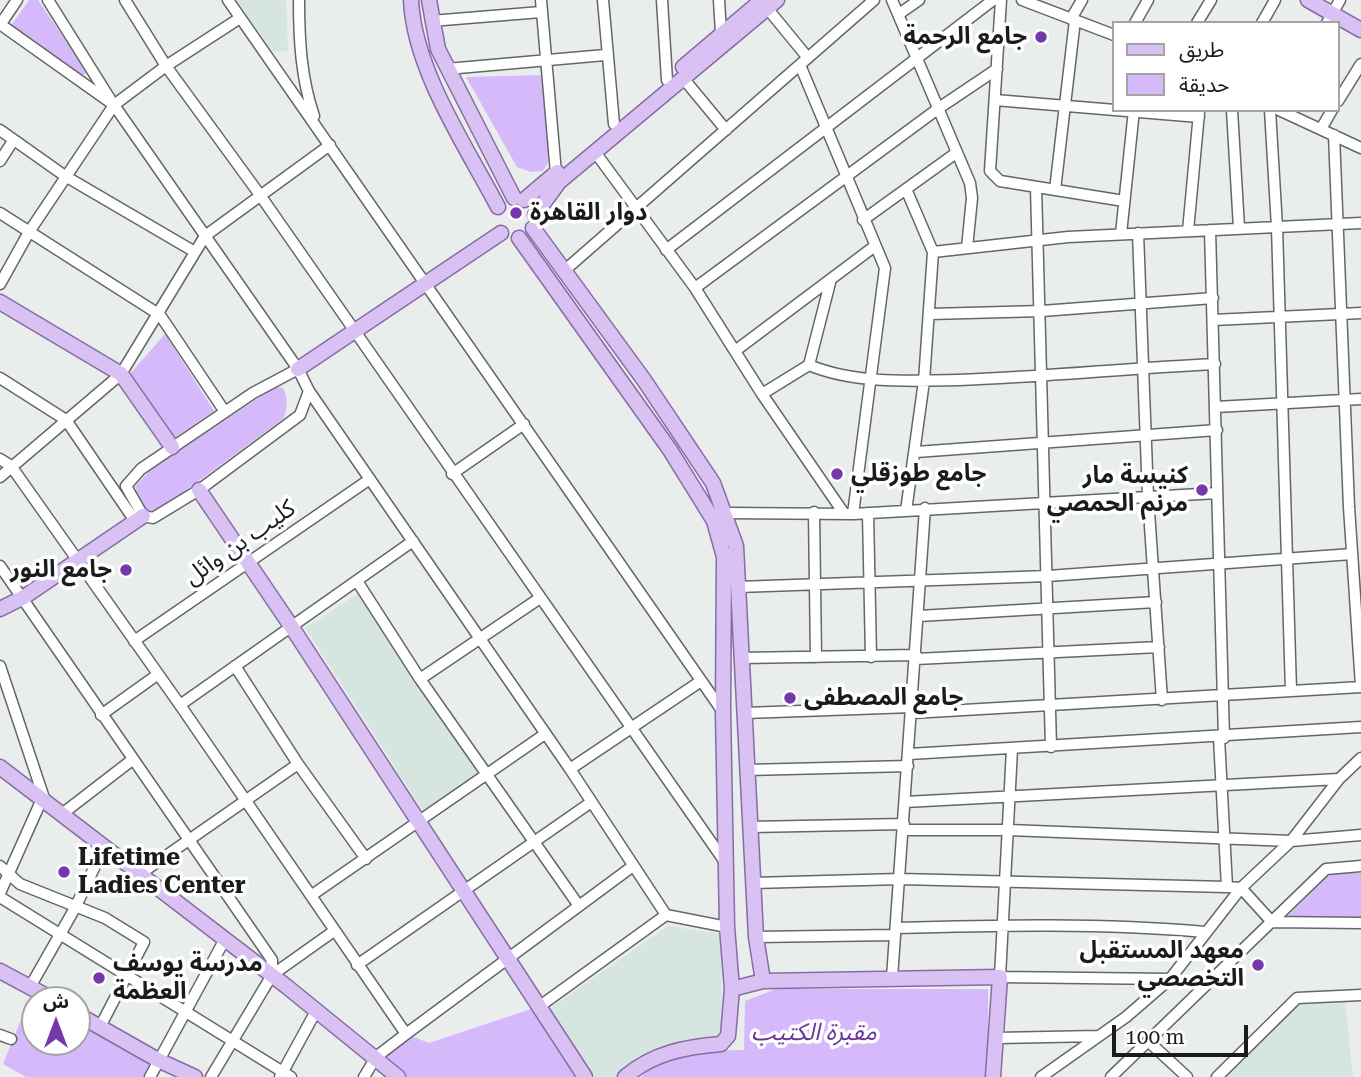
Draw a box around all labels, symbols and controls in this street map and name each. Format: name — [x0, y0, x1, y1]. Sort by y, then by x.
legend — [1112, 21, 1340, 112]
place label: جامع الرحمة — [904, 23, 1027, 51]
marker: جامع الرحمة — [1033, 29, 1049, 45]
text: طريق — [1179, 38, 1224, 62]
text: حديقة — [1179, 73, 1229, 97]
place label: دوار القاهرة — [530, 199, 647, 227]
marker: دوار القاهرة — [508, 205, 524, 221]
place label: جامع طوزقلي — [851, 460, 986, 488]
place label: كنيسة مار مرنم الحمصي — [1047, 462, 1188, 518]
marker: جامع طوزقلي — [829, 466, 845, 482]
marker: كنيسة مار مرنم الحمصي — [1194, 482, 1210, 498]
street label: كليب بن وائل — [179, 494, 301, 592]
place label: جامع النور — [10, 556, 112, 584]
marker: جامع النور — [118, 562, 134, 578]
place label: جامع المصطفى — [804, 684, 963, 712]
marker: جامع المصطفى — [782, 690, 798, 706]
place label: Lifetime Ladies Center — [78, 844, 246, 900]
marker: Lifetime Ladies Center — [56, 864, 72, 880]
place label: معهد المستقبل التخصصي — [1079, 937, 1244, 993]
place label: مدرسة يوسف العظمة — [113, 950, 263, 1006]
marker: معهد المستقبل التخصصي — [1250, 957, 1266, 973]
marker: مدرسة يوسف العظمة — [91, 970, 107, 986]
north arrow — [21, 986, 91, 1056]
text: ش — [43, 990, 69, 1013]
scale bar — [1116, 1010, 1252, 1054]
park label: مقبرة الكتيب — [751, 1019, 877, 1047]
text: 100 m — [1125, 1025, 1185, 1049]

